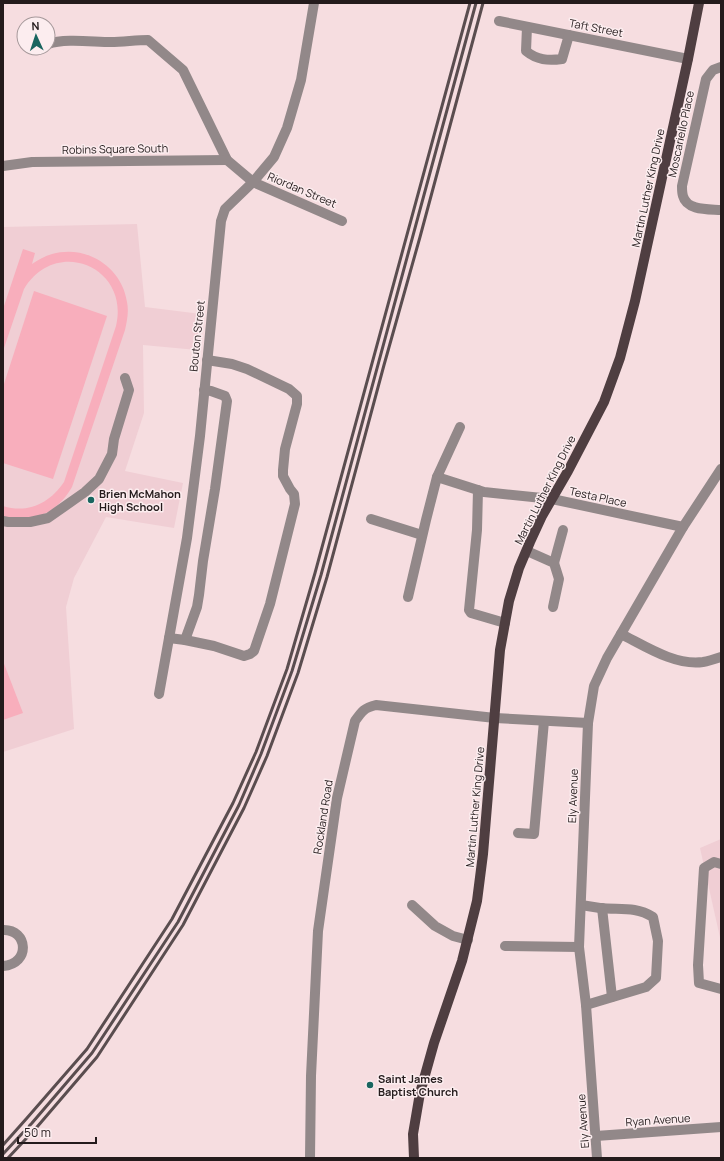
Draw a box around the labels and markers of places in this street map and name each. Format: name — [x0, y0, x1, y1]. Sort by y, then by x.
place label: Brien McMahon High School — [99, 486, 181, 514]
marker: Brien McMahon High School — [86, 495, 96, 505]
place label: Saint James Baptist Church — [378, 1071, 458, 1099]
marker: Saint James Baptist Church — [365, 1080, 375, 1090]

